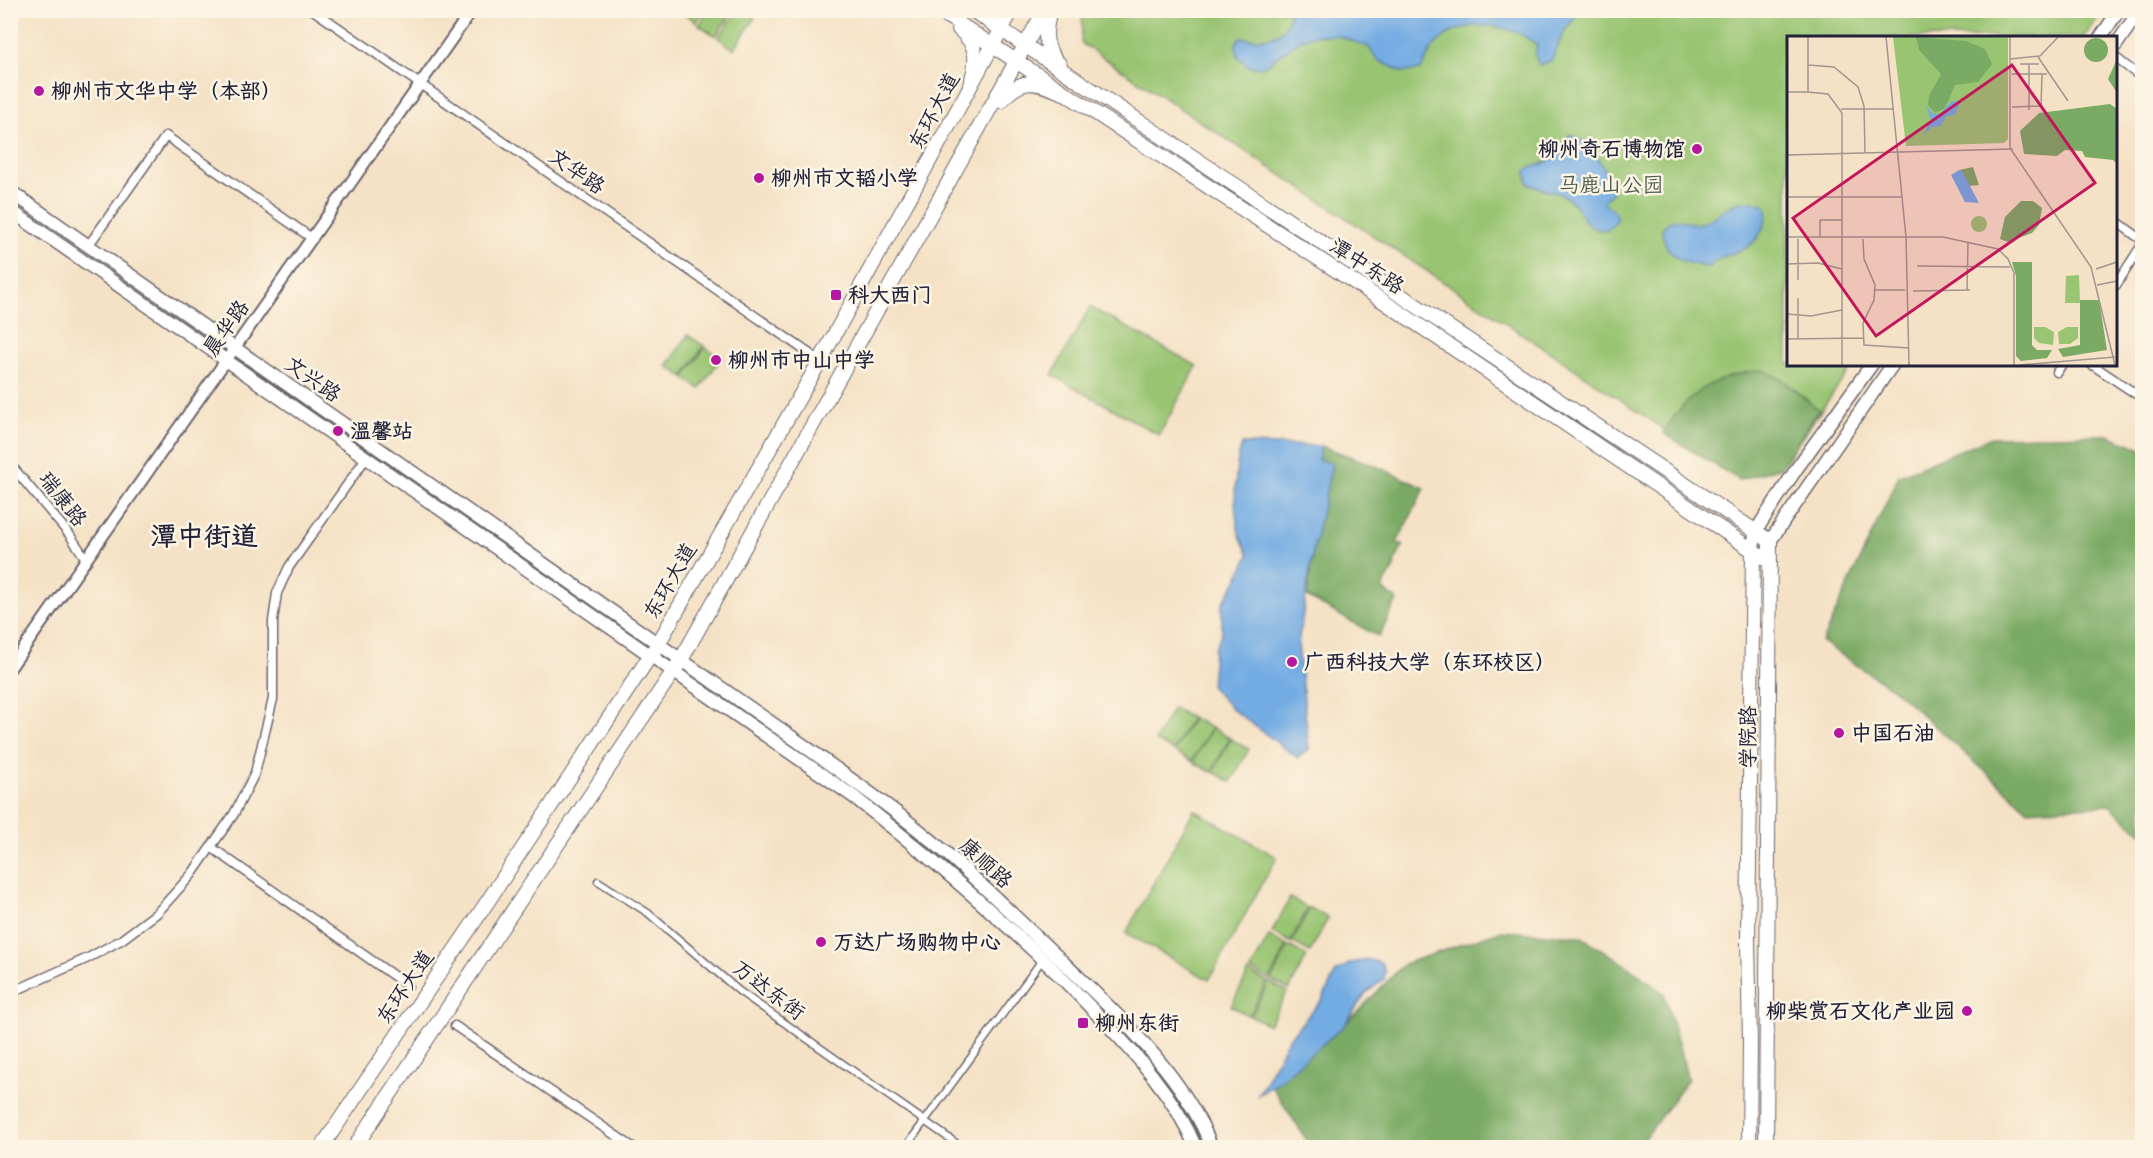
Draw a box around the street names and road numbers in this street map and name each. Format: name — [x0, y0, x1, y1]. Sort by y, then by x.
street label: 东环大道 — [903, 68, 969, 156]
street label: 文华路 — [541, 142, 610, 203]
street label: 潭中东路 — [1323, 232, 1409, 303]
street label: 晨华路 — [197, 295, 258, 364]
street label: 文兴路 — [277, 350, 346, 411]
street label: 瑞康路 — [30, 466, 93, 534]
street label: 东环大道 — [638, 538, 706, 626]
street label: 学院路 — [1735, 706, 1765, 769]
street label: 康顺路 — [951, 832, 1018, 897]
street label: 东环大道 — [371, 945, 443, 1031]
street label: 万达东街 — [725, 954, 810, 1029]

